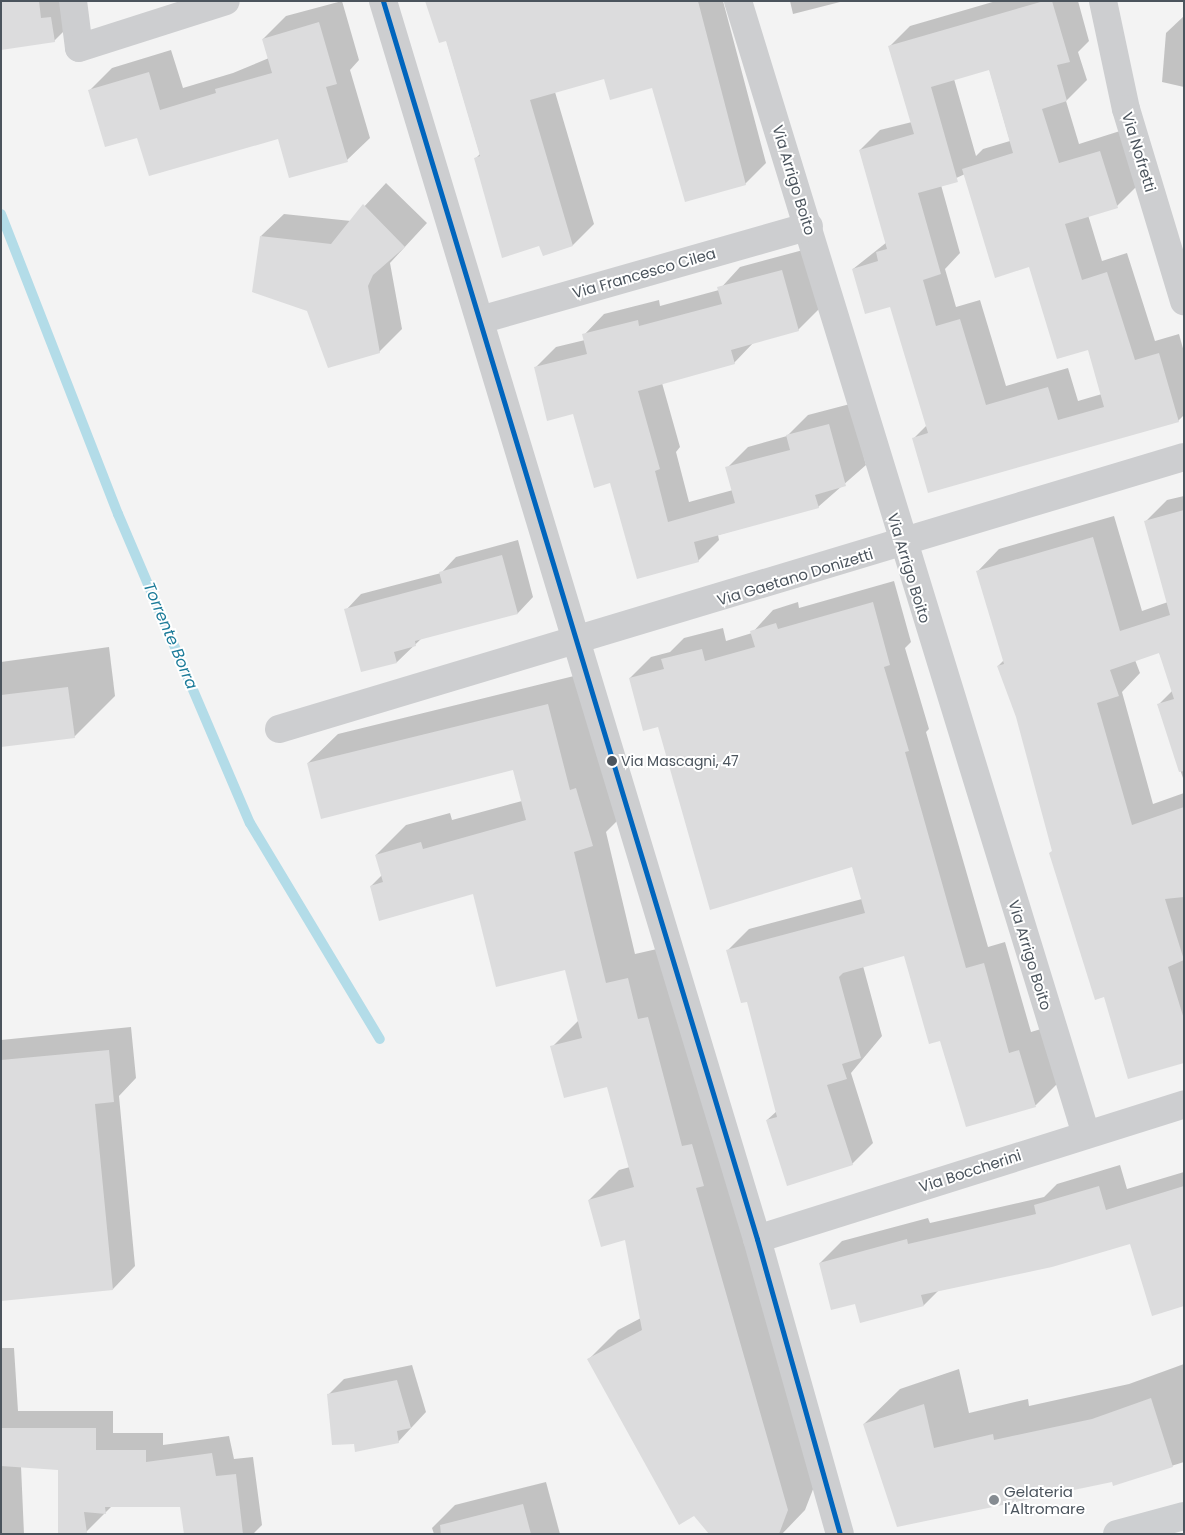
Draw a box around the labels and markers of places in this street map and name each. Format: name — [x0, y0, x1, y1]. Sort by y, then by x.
place label: Via Mascagni, 47 — [621, 753, 739, 769]
marker: Via Mascagni, 47 — [607, 756, 617, 766]
place label: Gelateria l'Altromare — [1004, 1482, 1085, 1517]
marker: Gelateria l'Altromare — [988, 1494, 1000, 1506]

